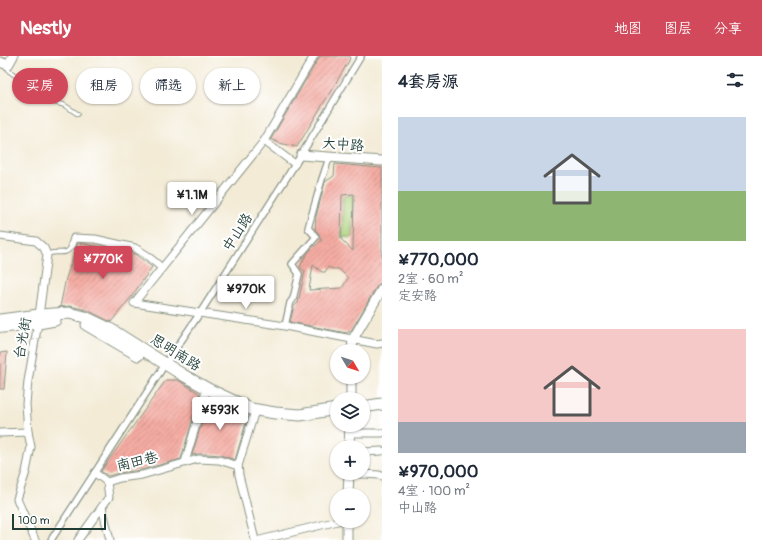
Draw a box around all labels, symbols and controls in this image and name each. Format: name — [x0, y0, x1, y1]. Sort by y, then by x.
text: Nestly — [20, 16, 71, 40]
text: 地图 — [614, 20, 642, 37]
text: 图层 — [664, 20, 692, 37]
text: 分享 — [714, 20, 742, 37]
chip: 买房 — [12, 68, 68, 104]
chip: 租房 — [76, 68, 132, 104]
chip: 筛选 — [140, 68, 196, 104]
chip: 新上 — [204, 68, 260, 104]
icon: filters — [724, 69, 746, 91]
text: 4套房源 — [398, 71, 459, 92]
street label: 大中路 — [321, 135, 365, 154]
icon: home — [536, 143, 608, 215]
pin: ¥1.1M — [164, 182, 220, 216]
text: ¥1.1M — [176, 187, 208, 203]
street label: 中山路 — [219, 210, 256, 255]
pin: ¥770K — [75, 246, 131, 280]
text: ¥770,000 — [398, 249, 479, 270]
text: ¥770K — [83, 251, 123, 267]
text: 2室 · 60 m² — [398, 271, 463, 287]
pin: ¥970K — [218, 276, 274, 310]
text: ¥970K — [226, 281, 266, 297]
text: 定安路 — [398, 288, 437, 304]
street label: 台光街 — [10, 316, 35, 360]
street label: 思明南路 — [147, 330, 204, 374]
north arrow — [330, 344, 370, 384]
map controls — [330, 344, 370, 528]
icon: home — [536, 355, 608, 427]
button: layers — [330, 392, 370, 432]
pin: ¥593K — [192, 397, 248, 431]
text: ¥593K — [201, 402, 239, 418]
button: + — [330, 440, 370, 480]
street label: 南田巷 — [115, 448, 160, 474]
text: ¥970,000 — [398, 461, 478, 482]
text: 4室 · 100 m² — [398, 483, 470, 499]
button: − — [330, 488, 370, 528]
text: 中山路 — [398, 500, 437, 516]
scale bar — [12, 512, 106, 531]
text: 100 m — [18, 514, 49, 527]

